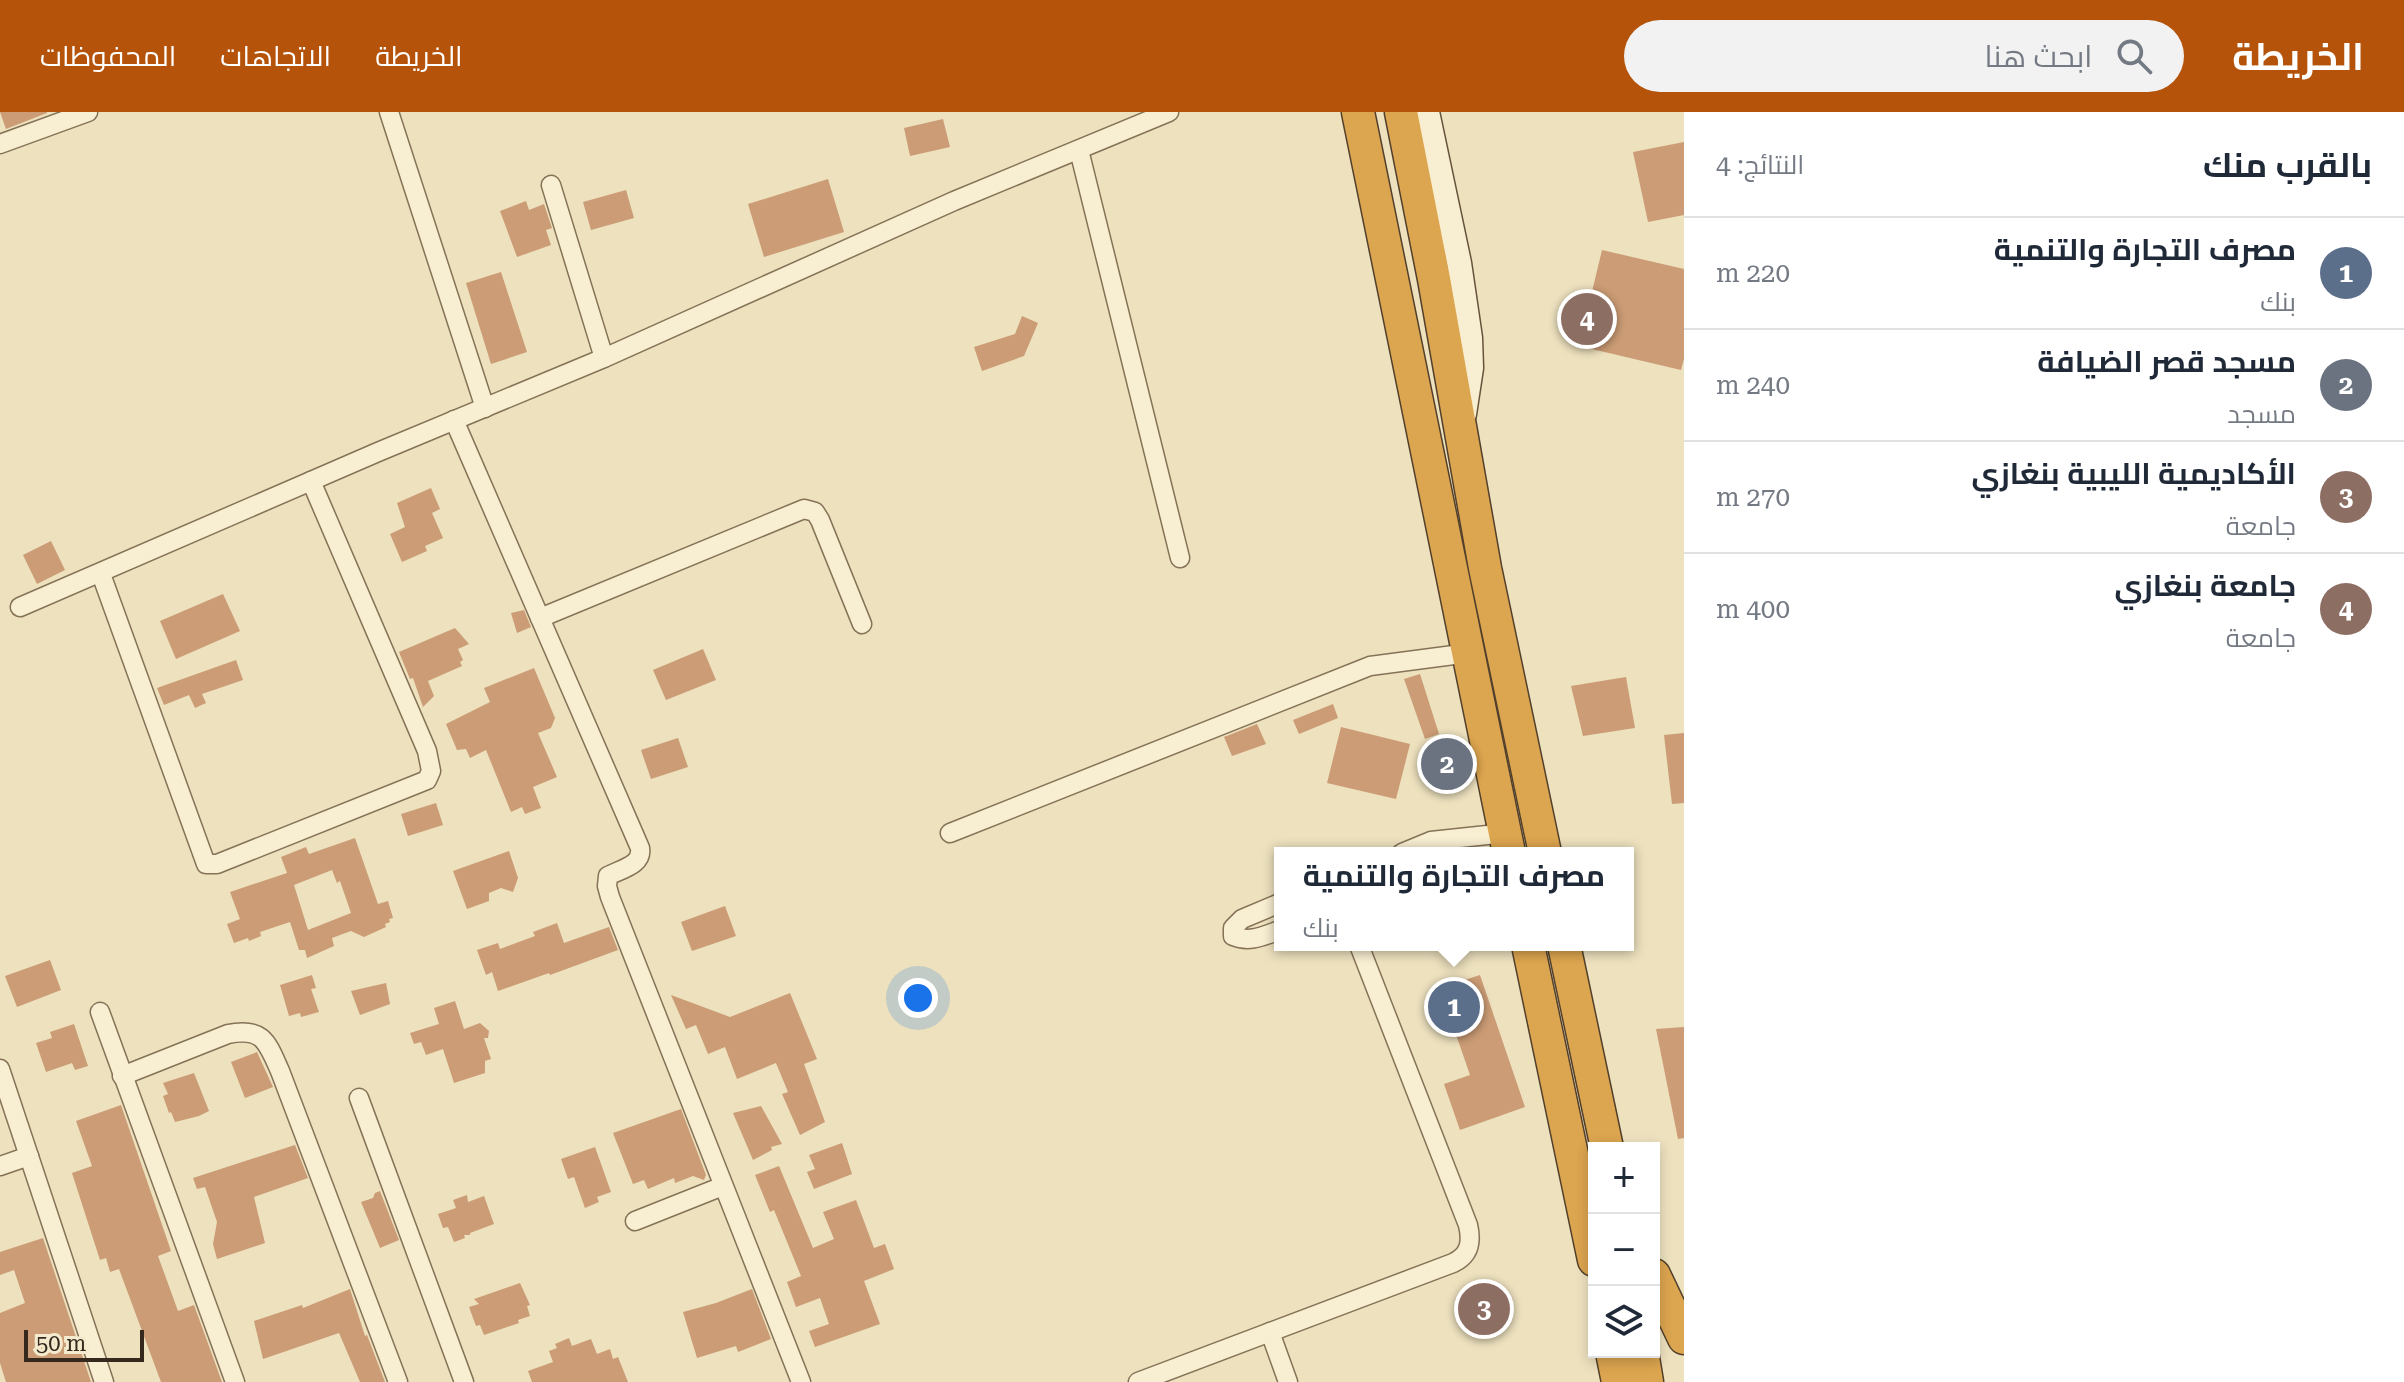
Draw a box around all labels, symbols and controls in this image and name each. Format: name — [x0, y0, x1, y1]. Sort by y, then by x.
search box — [1624, 20, 2184, 92]
icon: search — [2112, 34, 2156, 78]
text: الخريطة — [2232, 35, 2364, 79]
text: ابحث هنا — [1984, 39, 2092, 74]
text: المحفوظات — [40, 40, 176, 73]
text: الاتجاهات — [220, 40, 331, 73]
text: الخريطة — [375, 40, 463, 73]
text: بالقرب منك — [2203, 145, 2372, 185]
text: النتائج: 4 — [1716, 150, 1804, 180]
text: مصرف التجارة والتنمية — [1994, 232, 2296, 267]
text: 220 m — [1716, 258, 1790, 288]
text: 1 — [2339, 258, 2353, 288]
text: بنك — [2260, 287, 2296, 317]
pin: 4 — [1561, 289, 1613, 349]
text: مسجد قصر الضيافة — [2037, 344, 2296, 379]
text: 240 m — [1716, 370, 1790, 400]
text: 2 — [2339, 370, 2353, 400]
text: مسجد — [2227, 399, 2296, 429]
text: الأكاديمية الليبية بنغازي — [1972, 456, 2296, 491]
text: 270 m — [1716, 482, 1790, 512]
text: 3 — [2339, 482, 2353, 512]
text: جامعة — [2226, 511, 2296, 541]
text: جامعة بنغازي — [2115, 568, 2296, 603]
text: 400 m — [1716, 594, 1790, 624]
text: 4 — [2339, 594, 2353, 624]
text: جامعة — [2226, 623, 2296, 653]
pin: 2 — [1421, 734, 1473, 794]
popup — [1274, 847, 1634, 951]
text: مصرف التجارة والتنمية — [1303, 858, 1605, 893]
text: بنك — [1303, 913, 1339, 943]
pin: 1 — [1428, 977, 1480, 1037]
your location — [898, 978, 938, 1018]
map controls — [1588, 1142, 1660, 1358]
button: + — [1588, 1142, 1660, 1214]
button: − — [1588, 1214, 1660, 1286]
pin: 3 — [1458, 1279, 1510, 1339]
button: layers — [1588, 1286, 1660, 1358]
scale bar — [24, 1326, 144, 1362]
text: 50 m — [36, 1331, 86, 1356]

